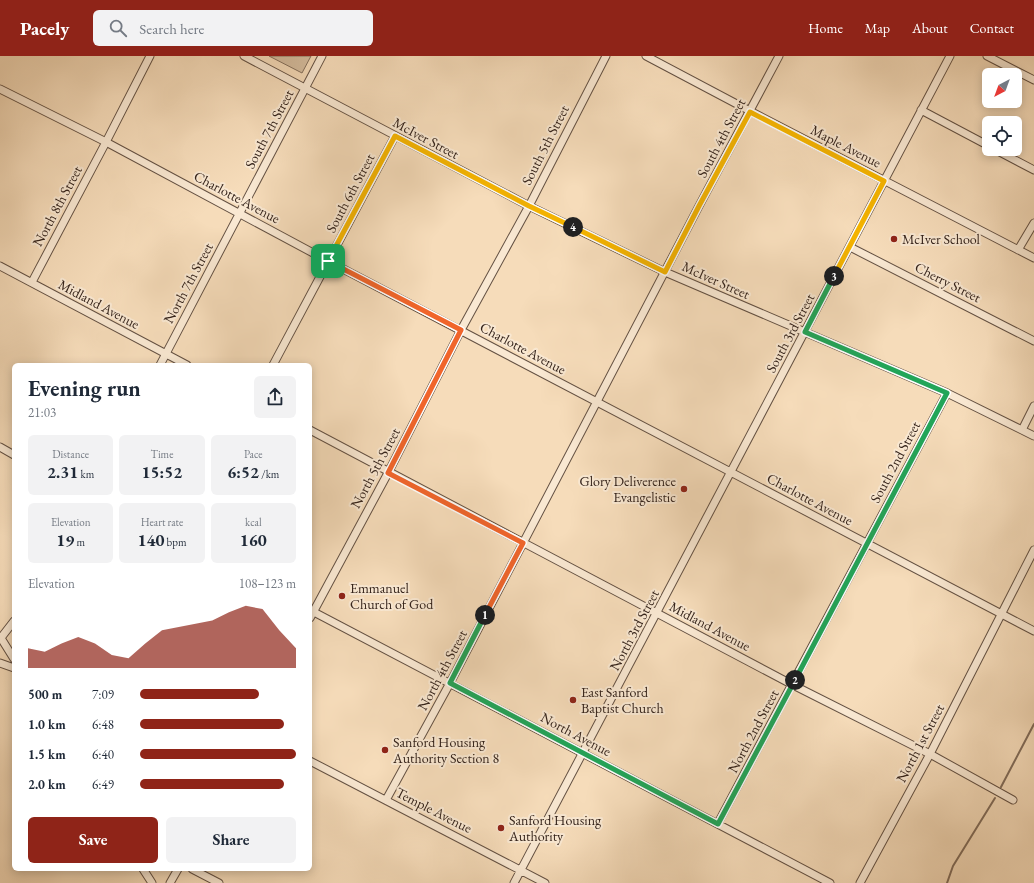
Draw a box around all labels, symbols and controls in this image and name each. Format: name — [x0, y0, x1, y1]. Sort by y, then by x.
search box — [93, 10, 373, 46]
text: Pacely — [20, 16, 69, 41]
icon: search — [107, 17, 129, 39]
text: Search here — [139, 19, 204, 38]
text: Home — [808, 19, 843, 37]
text: Map — [865, 19, 890, 37]
text: About — [912, 19, 948, 37]
text: Contact — [970, 19, 1014, 37]
north arrow — [982, 68, 1022, 108]
map controls — [982, 68, 1022, 156]
street label: South 7th Street — [241, 86, 298, 172]
street label: South 4th Street — [693, 95, 750, 181]
street label: South 5th Street — [517, 102, 573, 188]
street label: McIver Street — [390, 113, 463, 163]
button: locate — [982, 116, 1022, 156]
street label: Maple Avenue — [808, 121, 885, 172]
street label: South 6th Street — [322, 150, 379, 236]
street label: North 8th Street — [28, 162, 86, 250]
street label: Charlotte Avenue — [191, 167, 284, 227]
pin: 4 — [563, 217, 583, 237]
text: 4 — [570, 220, 576, 234]
place label: McIver School — [902, 230, 981, 248]
marker: McIver School — [889, 234, 899, 244]
street label: North 7th Street — [159, 239, 217, 327]
pin — [311, 244, 345, 278]
icon: arrive — [317, 250, 339, 272]
street label: McIver Street — [679, 257, 753, 303]
street label: Cherry Street — [912, 258, 985, 307]
pin: 3 — [824, 266, 844, 286]
text: 3 — [831, 269, 837, 283]
street label: Midland Avenue — [55, 275, 143, 333]
street label: South 3rd Street — [762, 290, 819, 376]
street label: Charlotte Avenue — [477, 318, 570, 378]
text: Evening run — [28, 374, 141, 403]
button: share — [254, 376, 296, 418]
text: 21:03 — [28, 404, 56, 421]
street label: South 2nd Street — [866, 418, 924, 506]
street label: North 5th Street — [346, 424, 404, 512]
text: Distance — [52, 447, 89, 461]
text: Time — [151, 447, 173, 461]
text: Pace — [244, 447, 263, 461]
text: 2.31 — [47, 461, 78, 483]
text: 15:52 — [142, 461, 182, 483]
text: 6:52 — [227, 461, 259, 483]
text: km — [78, 467, 94, 481]
text: /km — [259, 467, 279, 481]
street label: Charlotte Avenue — [764, 469, 857, 529]
place label: Glory Deliverence Evangelistic — [579, 472, 677, 506]
marker: Glory Deliverence Evangelistic — [679, 484, 689, 494]
text: Elevation — [51, 515, 90, 529]
text: Heart rate — [141, 515, 183, 529]
text: kcal — [245, 515, 262, 529]
text: 19 — [56, 529, 74, 551]
text: 140 — [137, 529, 164, 551]
text: 160 — [240, 529, 267, 551]
text: m — [74, 535, 85, 549]
text: bpm — [164, 535, 187, 549]
text: Elevation — [28, 575, 75, 592]
text: 108–123 m — [239, 575, 296, 592]
place label: Emmanuel Church of God — [350, 579, 434, 613]
street label: North 3rd Street — [605, 586, 663, 674]
marker: Emmanuel Church of God — [337, 591, 347, 601]
street label: Midland Avenue — [666, 597, 754, 655]
pin: 1 — [475, 605, 495, 625]
text: 1 — [482, 608, 488, 622]
street label: North 4th Street — [413, 626, 471, 714]
pin: 2 — [785, 670, 805, 690]
text: 2 — [792, 673, 798, 687]
place label: East Sanford Baptist Church — [581, 683, 664, 717]
text: 500 m — [28, 686, 62, 703]
text: 7:09 — [92, 686, 114, 703]
street label: North 2nd Street — [723, 686, 783, 776]
marker: East Sanford Baptist Church — [568, 695, 578, 705]
street label: North 1st Street — [892, 700, 948, 785]
street label: North Avenue — [538, 708, 615, 760]
text: 1.0 km — [28, 716, 66, 733]
text: 6:48 — [92, 716, 114, 733]
place label: Sanford Housing Authority Section 8 — [392, 733, 500, 767]
marker: Sanford Housing Authority Section 8 — [380, 745, 390, 755]
text: 1.5 km — [28, 746, 66, 763]
text: 6:40 — [92, 746, 114, 763]
text: 2.0 km — [28, 776, 66, 793]
text: 6:49 — [92, 776, 114, 793]
street label: Temple Avenue — [393, 783, 476, 837]
place label: Sanford Housing Authority — [508, 811, 602, 845]
button: Save — [28, 817, 158, 863]
button: Share — [166, 817, 296, 863]
marker: Sanford Housing Authority — [496, 823, 506, 833]

